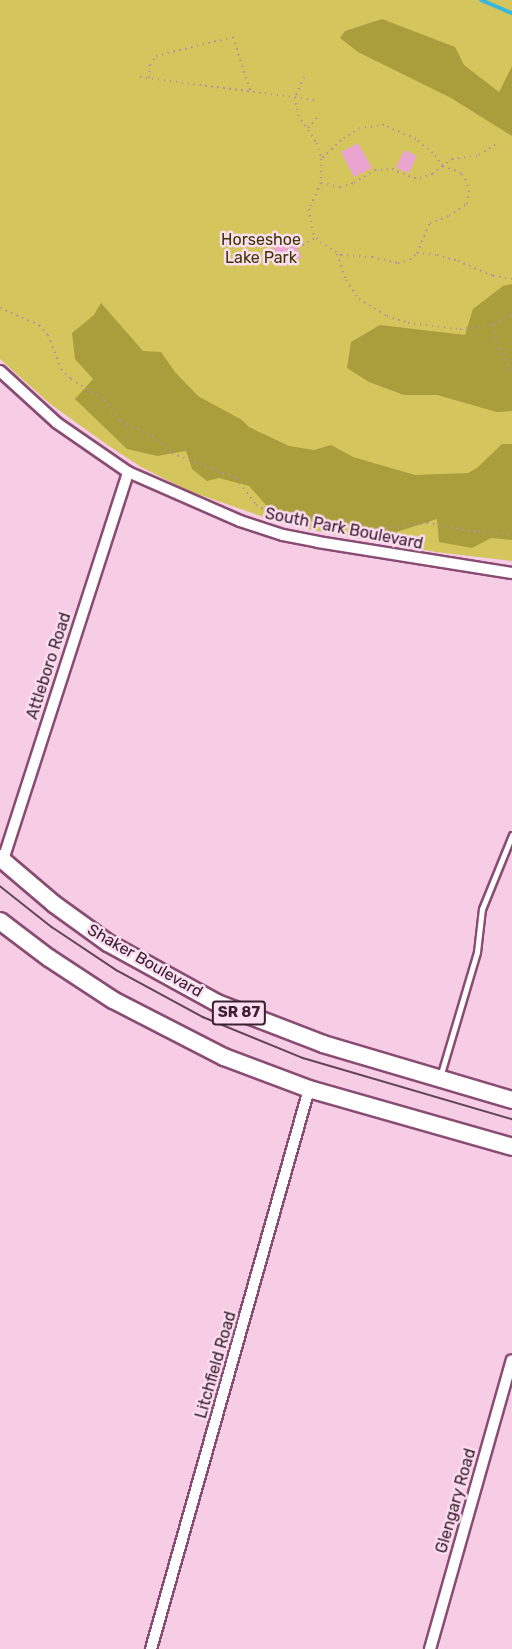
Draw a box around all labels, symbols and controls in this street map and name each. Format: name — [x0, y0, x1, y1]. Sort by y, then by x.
park label: Horseshoe Lake Park — [221, 230, 301, 268]
street label: South Park Boulevard — [263, 504, 425, 554]
street label: Attleboro Road — [23, 610, 75, 722]
street label: Shaker Boulevard — [84, 920, 206, 1002]
road number: SR 87 — [210, 1001, 268, 1025]
street label: Litchfield Road — [192, 1309, 240, 1421]
street label: Glengary Road — [432, 1446, 480, 1556]

